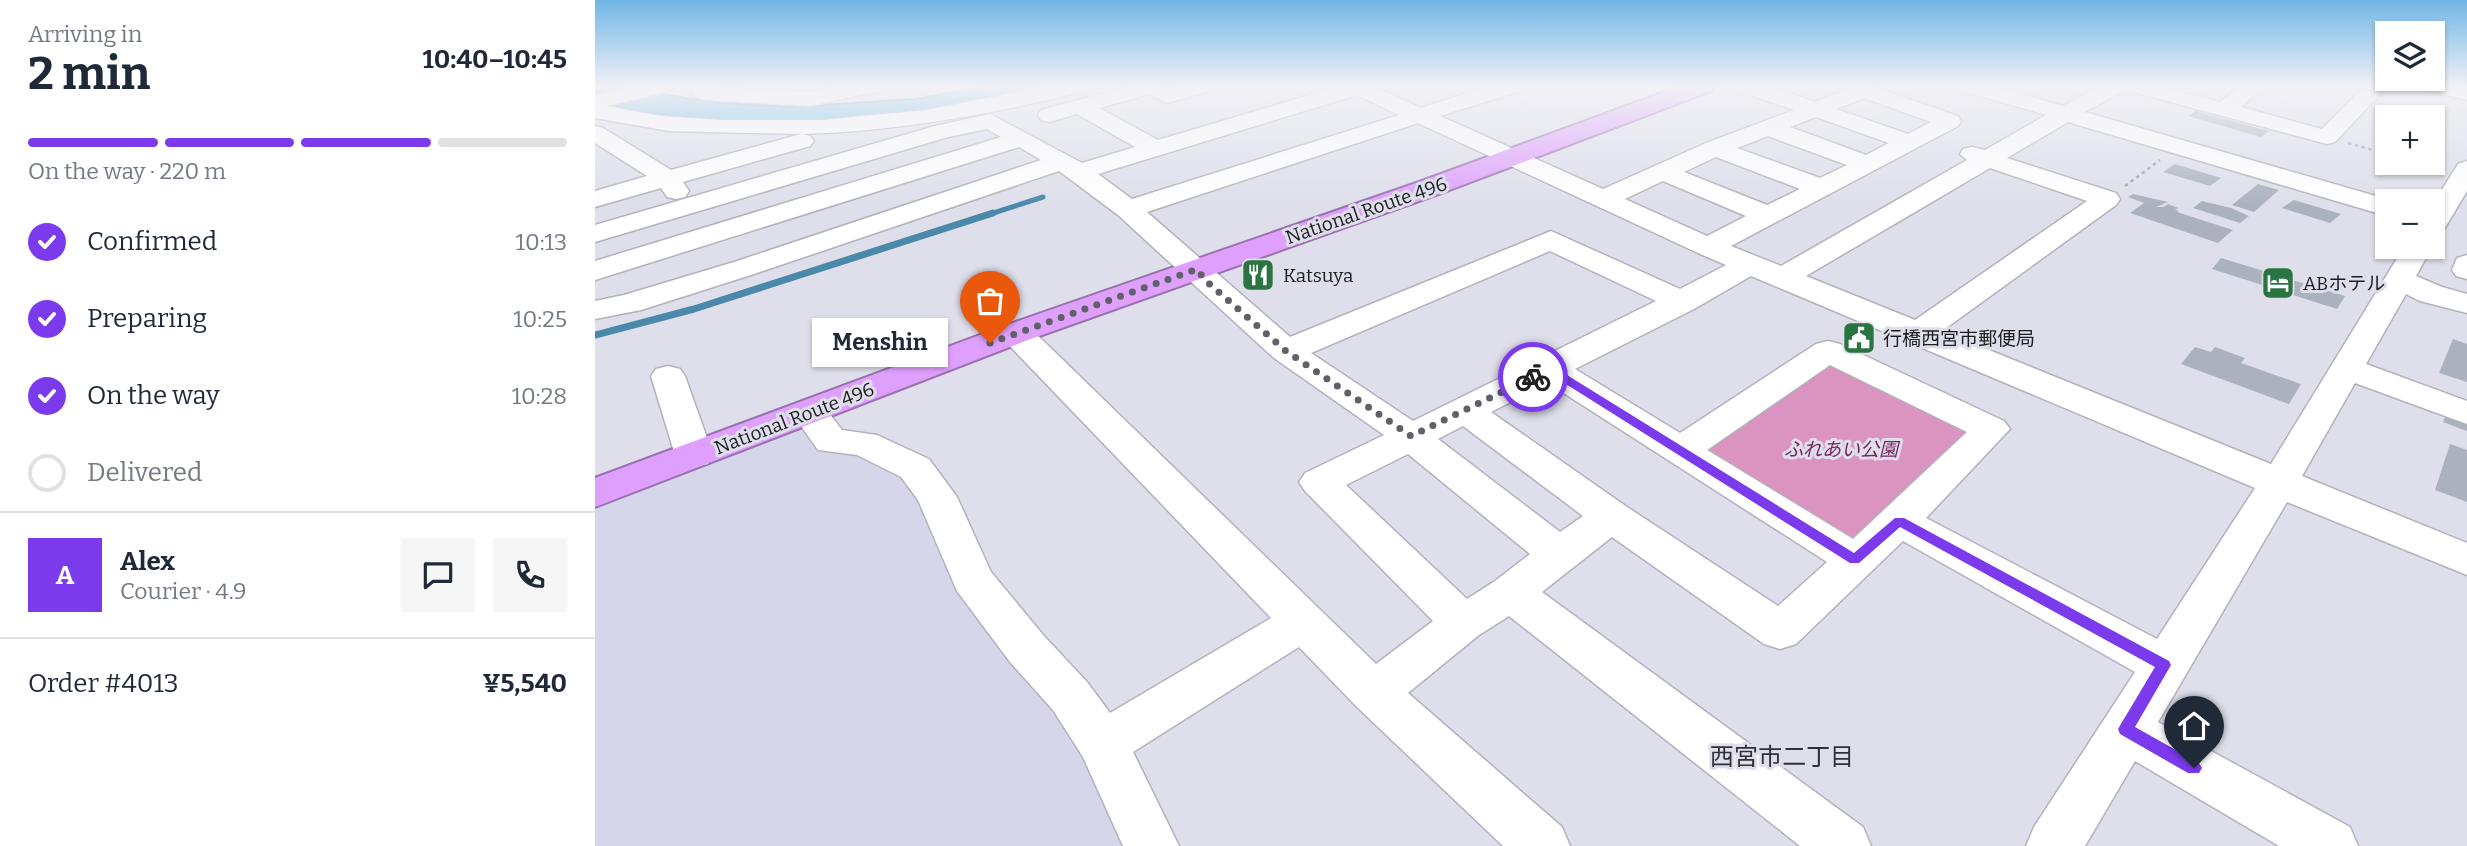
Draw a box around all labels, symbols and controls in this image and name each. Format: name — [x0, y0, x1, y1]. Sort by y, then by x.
text: Arriving in — [28, 20, 142, 48]
map controls — [2375, 21, 2445, 259]
button: layers — [2375, 21, 2445, 91]
text: 10:40–10:45 — [422, 44, 567, 75]
text: 2 min — [28, 46, 150, 101]
button: + — [2375, 105, 2445, 175]
text: On the way · 220 m — [28, 157, 226, 185]
street label: National Route 496 — [1282, 172, 1450, 249]
button: − — [2375, 189, 2445, 259]
icon: check — [28, 223, 66, 261]
text: Confirmed — [87, 226, 217, 257]
text: 10:13 — [516, 228, 567, 256]
restaurant icon: Katsuya — [1239, 256, 1277, 294]
place label: Katsuya — [1283, 264, 1354, 287]
hotel icon: ABホテル — [2259, 264, 2297, 302]
pin — [960, 271, 1020, 343]
place label: ABホテル — [2303, 272, 2385, 295]
icon: bag — [971, 282, 1009, 320]
icon: check — [28, 300, 66, 338]
text: Preparing — [87, 303, 207, 334]
text: 10:25 — [513, 305, 567, 333]
callout: Menshin — [811, 318, 948, 368]
public building icon: 行橋西宮市郵便局 — [1840, 319, 1878, 357]
place label: 行橋西宮市郵便局 — [1883, 327, 2035, 350]
text: Menshin — [832, 328, 928, 356]
courier — [1498, 342, 1568, 412]
icon: bike — [1514, 358, 1552, 396]
icon: check — [28, 377, 66, 415]
street label: National Route 496 — [711, 377, 877, 460]
text: On the way — [87, 380, 220, 411]
text: 10:28 — [512, 382, 567, 410]
park label: ふれあい公園 — [1784, 438, 1901, 461]
text: Delivered — [87, 457, 202, 488]
button: chat — [401, 538, 475, 612]
button: phone — [493, 538, 567, 612]
text: Alex — [120, 546, 175, 577]
text: A — [56, 560, 74, 591]
text: Courier · 4.9 — [120, 577, 247, 605]
text: Order #4013 — [28, 668, 179, 699]
text: ¥5,540 — [483, 668, 567, 699]
pin — [2164, 696, 2224, 768]
icon: home — [2175, 707, 2213, 745]
district label: 西宮市二丁目 — [1710, 743, 1854, 771]

